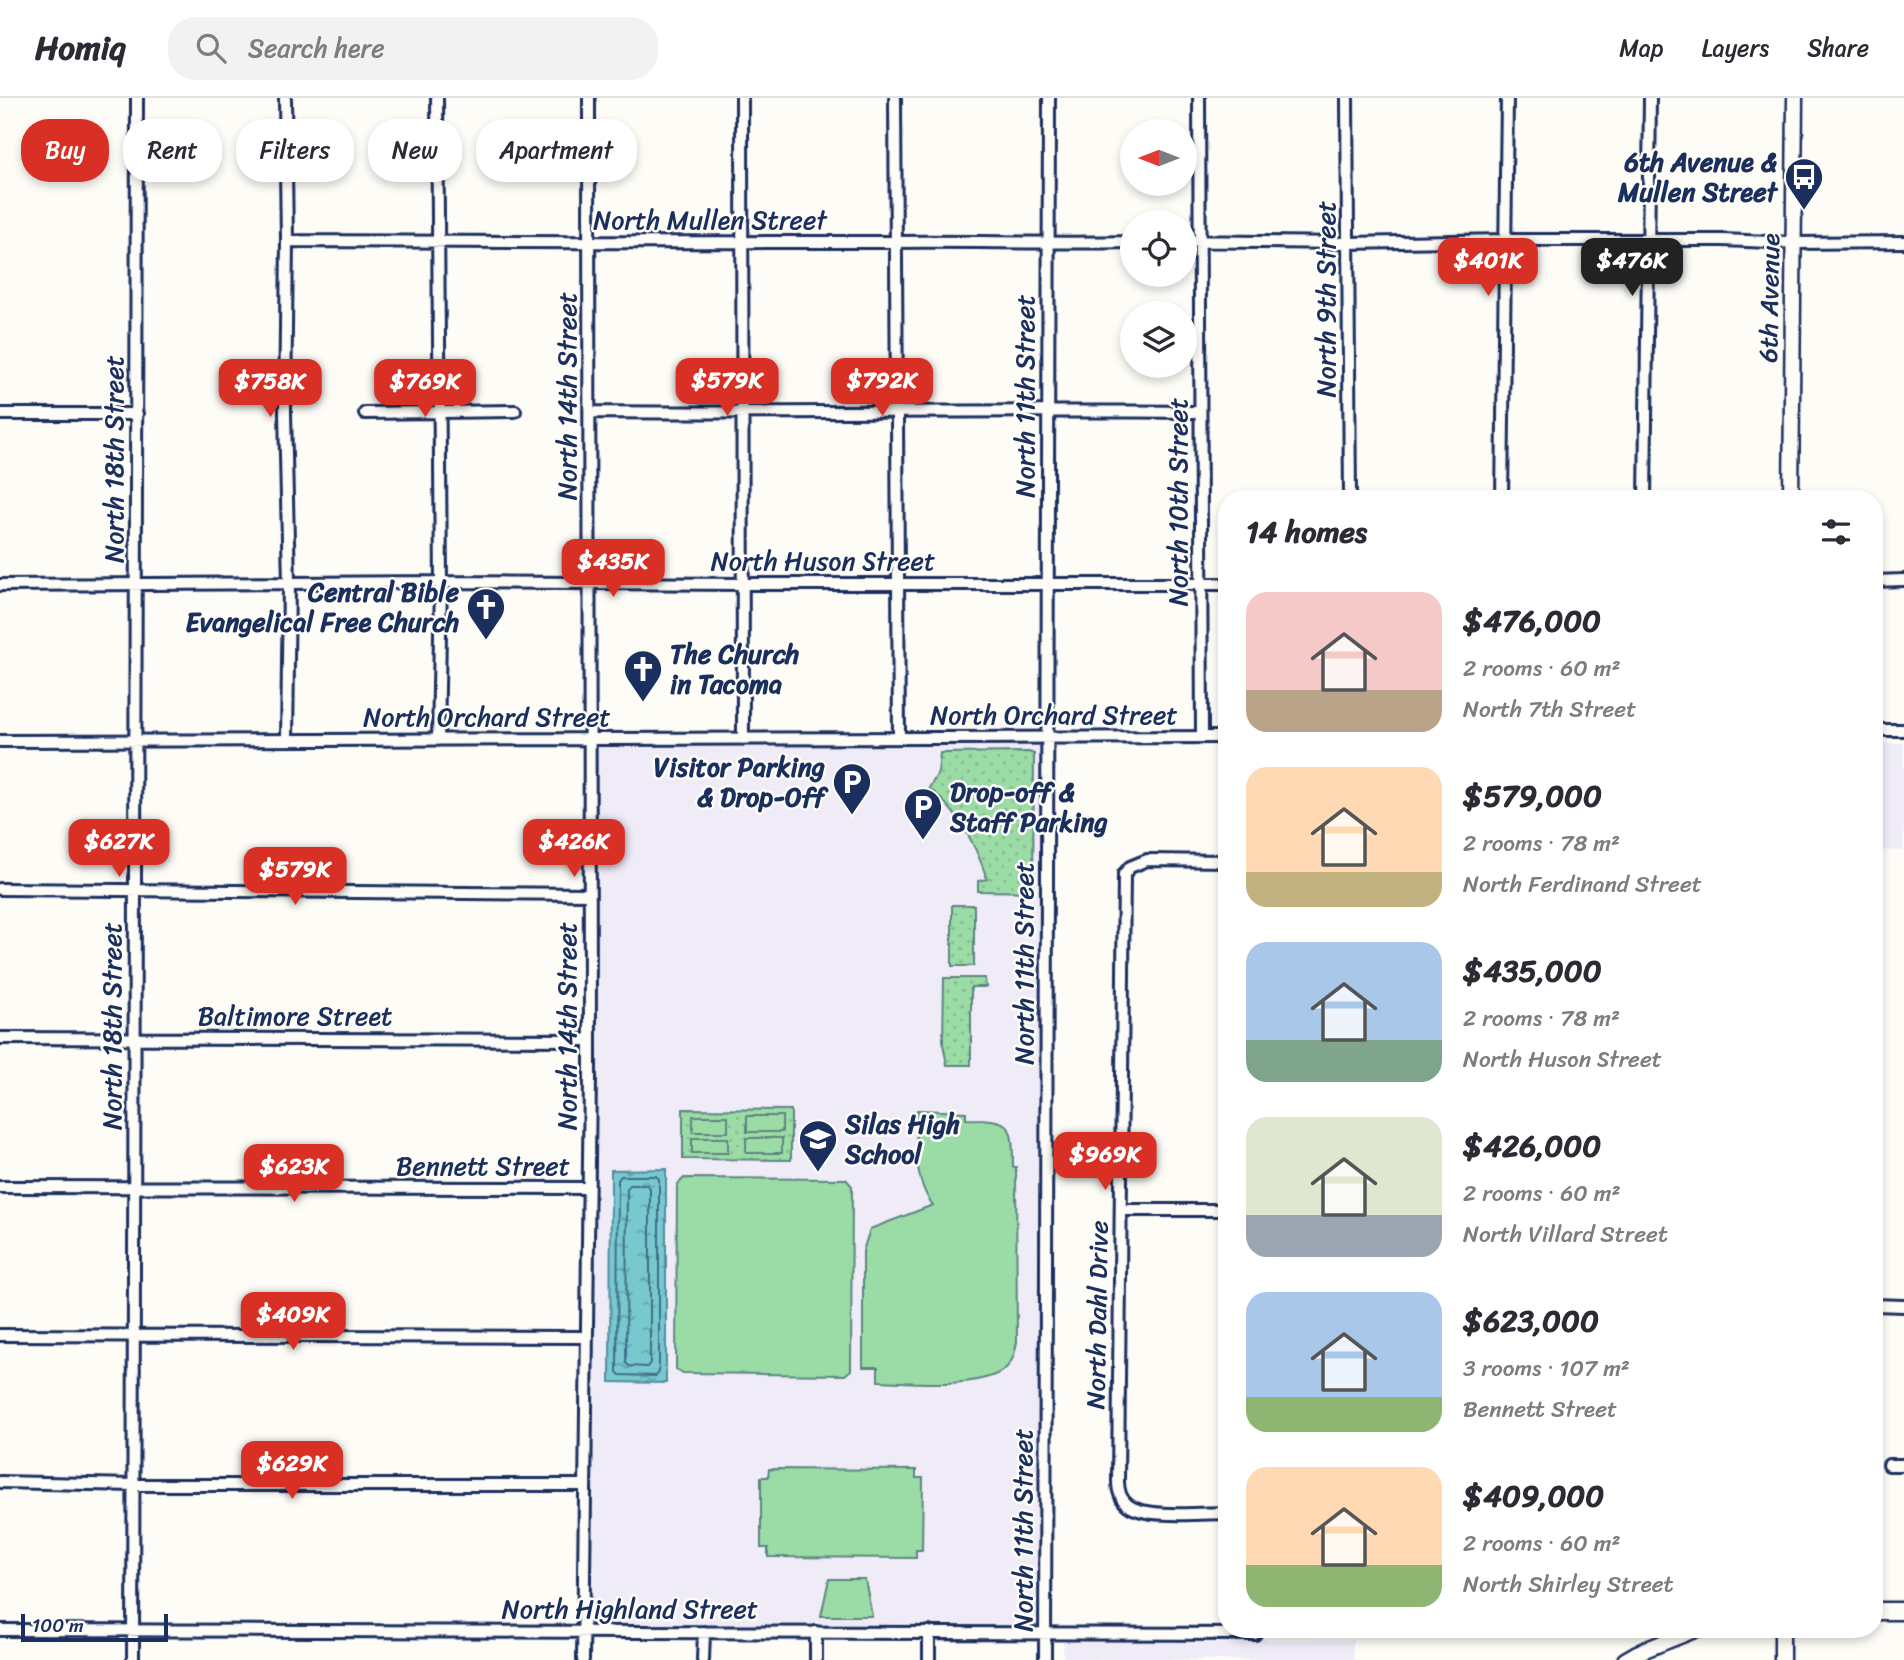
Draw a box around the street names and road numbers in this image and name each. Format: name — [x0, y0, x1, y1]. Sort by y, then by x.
street label: North Mullen Street — [593, 197, 828, 243]
street label: North 9th Street — [1303, 201, 1349, 397]
street label: 6th Avenue — [1745, 232, 1793, 363]
street label: North 14th Street — [544, 292, 590, 500]
street label: North 11th Street — [1002, 294, 1048, 498]
street label: North 18th Street — [91, 355, 137, 563]
street label: North 10th Street — [1155, 398, 1201, 606]
street label: North Huson Street — [711, 538, 935, 584]
street label: North Orchard Street — [930, 692, 1178, 738]
street label: North Orchard Street — [363, 694, 611, 740]
street label: North 11th Street — [1001, 861, 1047, 1065]
street label: North 18th Street — [89, 922, 135, 1130]
street label: North 14th Street — [544, 922, 590, 1130]
street label: Baltimore Street — [198, 993, 392, 1039]
street label: Bennett Street — [396, 1143, 570, 1189]
street label: North Dahl Drive — [1072, 1220, 1122, 1410]
street label: North 11th Street — [1000, 1428, 1046, 1632]
street label: North Highland Street — [502, 1586, 758, 1632]

